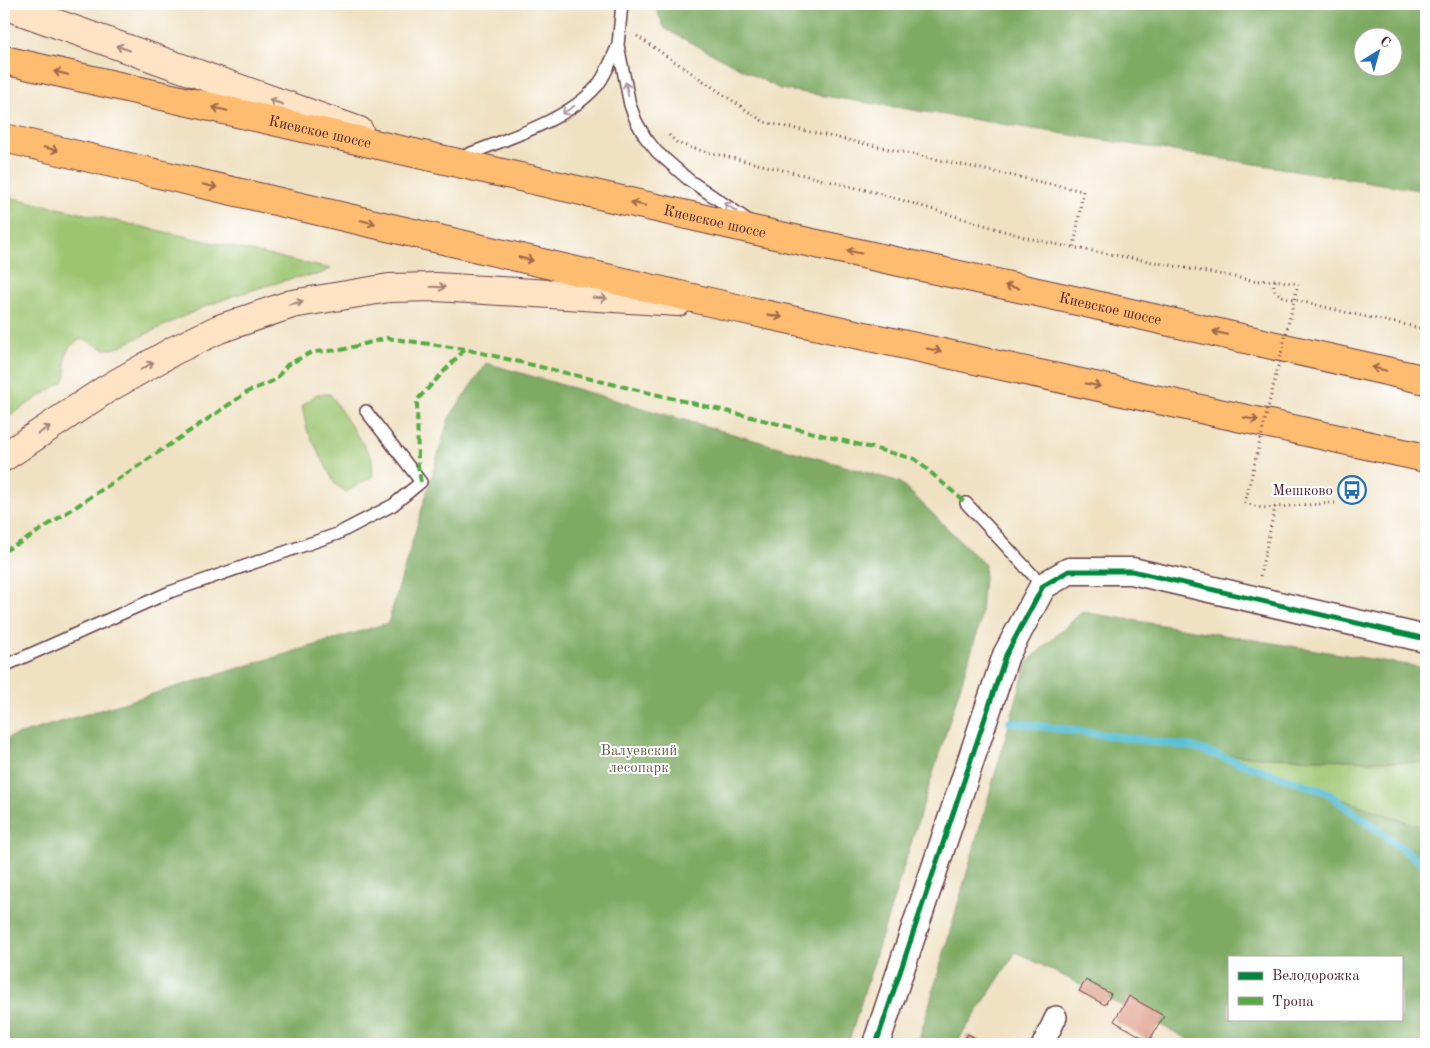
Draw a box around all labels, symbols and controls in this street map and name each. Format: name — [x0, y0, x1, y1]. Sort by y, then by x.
north arrow — [1352, 28, 1402, 78]
text: С — [1377, 34, 1393, 51]
one-way arrow — [116, 43, 131, 52]
one-way arrow — [54, 68, 70, 77]
one-way arrow — [622, 82, 631, 98]
one-way arrow — [269, 97, 285, 106]
one-way arrow — [212, 104, 228, 113]
one-way arrow — [561, 105, 575, 115]
street label: Киевское шоссе — [267, 114, 372, 152]
one-way arrow — [43, 145, 59, 154]
one-way arrow — [201, 182, 217, 191]
one-way arrow — [630, 199, 646, 208]
one-way arrow — [723, 202, 737, 213]
street label: Киевское шоссе — [662, 204, 767, 242]
one-way arrow — [359, 218, 375, 227]
one-way arrow — [846, 247, 862, 257]
one-way arrow — [518, 255, 534, 264]
one-way arrow — [1005, 282, 1021, 291]
one-way arrow — [429, 283, 445, 292]
street label: Киевское шоссе — [1057, 291, 1163, 329]
one-way arrow — [591, 293, 607, 302]
one-way arrow — [288, 298, 304, 308]
one-way arrow — [767, 312, 783, 321]
one-way arrow — [1213, 328, 1229, 337]
one-way arrow — [925, 346, 941, 355]
one-way arrow — [139, 361, 154, 370]
one-way arrow — [1371, 364, 1387, 373]
one-way arrow — [1084, 381, 1100, 390]
one-way arrow — [1243, 415, 1259, 425]
one-way arrow — [37, 425, 51, 435]
bus stop icon: Мешково — [1337, 475, 1367, 505]
place label: Мешково — [1272, 484, 1333, 499]
park label: Валуевский лесопарк — [601, 744, 677, 776]
legend — [1228, 956, 1402, 1020]
text: Велодорожка — [1272, 969, 1360, 984]
text: Тропа — [1272, 995, 1314, 1010]

